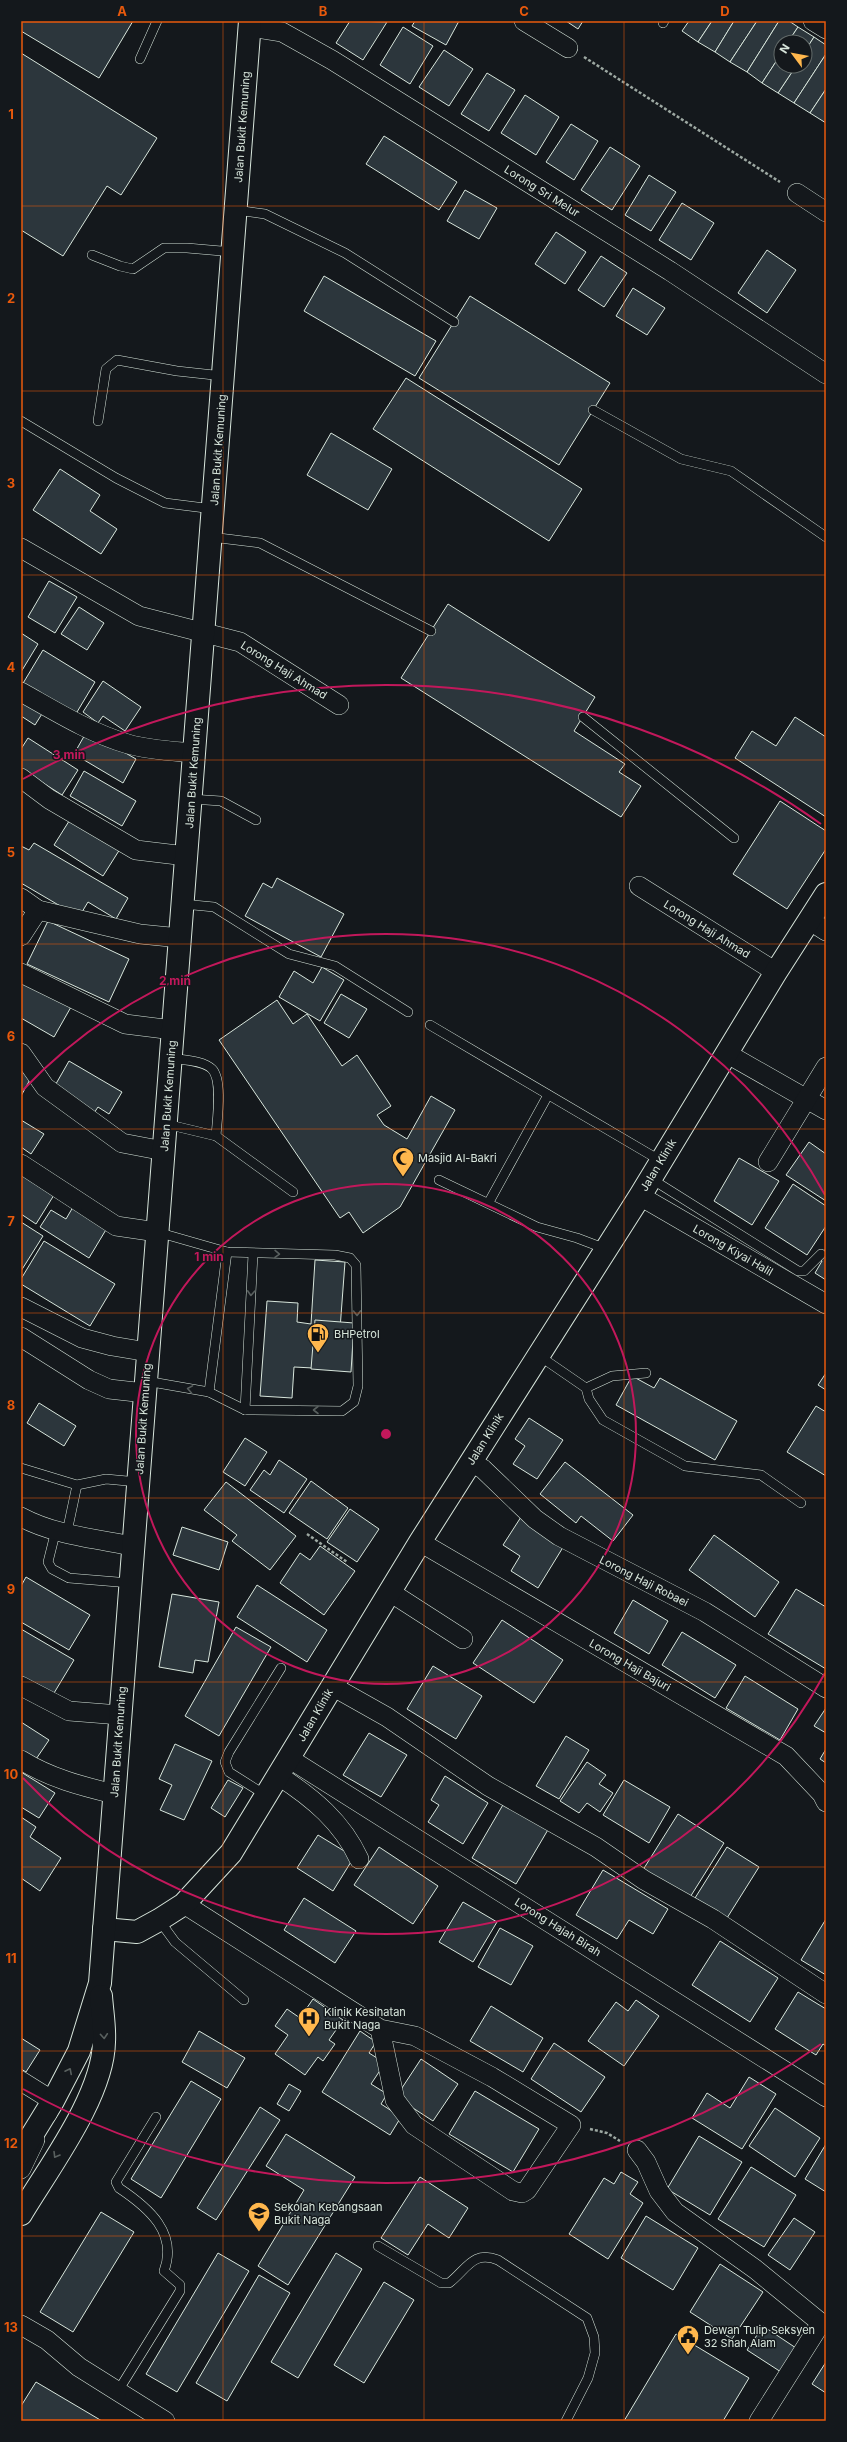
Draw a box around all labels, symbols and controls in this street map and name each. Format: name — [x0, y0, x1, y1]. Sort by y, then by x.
text: A — [117, 3, 127, 19]
text: B — [319, 3, 328, 19]
text: C — [519, 3, 529, 19]
text: D — [720, 3, 730, 19]
north arrow — [773, 34, 813, 74]
text: N — [776, 41, 793, 56]
street label: Jalan Bukit Kemuning — [231, 71, 253, 183]
text: 1 — [8, 106, 14, 122]
street label: Lorong Sri Melur — [502, 162, 582, 220]
text: 2 — [7, 290, 15, 306]
street label: Jalan Bukit Kemuning — [207, 394, 229, 506]
text: 3 — [7, 475, 15, 491]
street label: Lorong Haji Ahmad — [238, 638, 330, 702]
text: 4 — [7, 659, 16, 675]
street label: Jalan Bukit Kemuning — [182, 717, 204, 829]
text: 3 min — [53, 747, 85, 762]
text: 5 — [7, 844, 15, 860]
street label: Lorong Haji Ahmad — [661, 897, 753, 961]
text: 2 min — [159, 973, 191, 988]
text: 6 — [7, 1028, 15, 1044]
street label: Jalan Bukit Kemuning — [157, 1040, 179, 1152]
street label: Jalan Klinik — [637, 1136, 679, 1194]
mosque icon: Masjid Al-Bakri — [390, 1145, 416, 1178]
place label: Masjid Al-Bakri — [418, 1151, 497, 1165]
text: 7 — [7, 1213, 15, 1229]
street label: Lorong Kiyai Halil — [690, 1221, 776, 1279]
text: 1 min — [194, 1249, 224, 1264]
one-way arrow — [274, 1250, 280, 1259]
one-way arrow — [246, 1290, 255, 1296]
one-way arrow — [353, 1310, 361, 1316]
fuel station icon: BHPetrol — [305, 1321, 331, 1354]
place label: BHPetrol — [334, 1327, 380, 1341]
street label: Jalan Bukit Kemuning — [132, 1363, 154, 1475]
one-way arrow — [187, 1385, 193, 1394]
text: 8 — [7, 1397, 15, 1413]
one-way arrow — [313, 1406, 319, 1414]
street label: Jalan Klinik — [463, 1410, 507, 1468]
centre of rings — [379, 1427, 393, 1441]
street label: Lorong Haji Robaei — [597, 1552, 691, 1610]
text: 9 — [7, 1581, 15, 1597]
street label: Lorong Haji Bajuri — [587, 1636, 673, 1694]
street label: Jalan Bukit Kemuning — [107, 1686, 129, 1798]
street label: Jalan Klinik — [294, 1686, 336, 1744]
text: 10 — [4, 1766, 18, 1782]
street label: Lorong Hajah Birah — [512, 1895, 604, 1959]
text: 11 — [5, 1950, 17, 1966]
hospital icon: Klinik Kesihatan Bukit Naga — [296, 2005, 322, 2038]
place label: Klinik Kesihatan Bukit Naga — [324, 2005, 406, 2032]
one-way arrow — [99, 2033, 108, 2039]
one-way arrow — [64, 2068, 72, 2075]
text: 12 — [4, 2135, 18, 2151]
one-way arrow — [54, 2151, 61, 2158]
school or university icon: Sekolah Kebangsaan Bukit Naga — [246, 2200, 272, 2233]
place label: Sekolah Kebangsaan Bukit Naga — [274, 2200, 383, 2227]
text: 13 — [4, 2319, 18, 2335]
public building icon: Dewan Tulip Seksyen 32 Shah Alam — [675, 2323, 701, 2356]
place label: Dewan Tulip Seksyen 32 Shah Alam — [704, 2323, 815, 2350]

